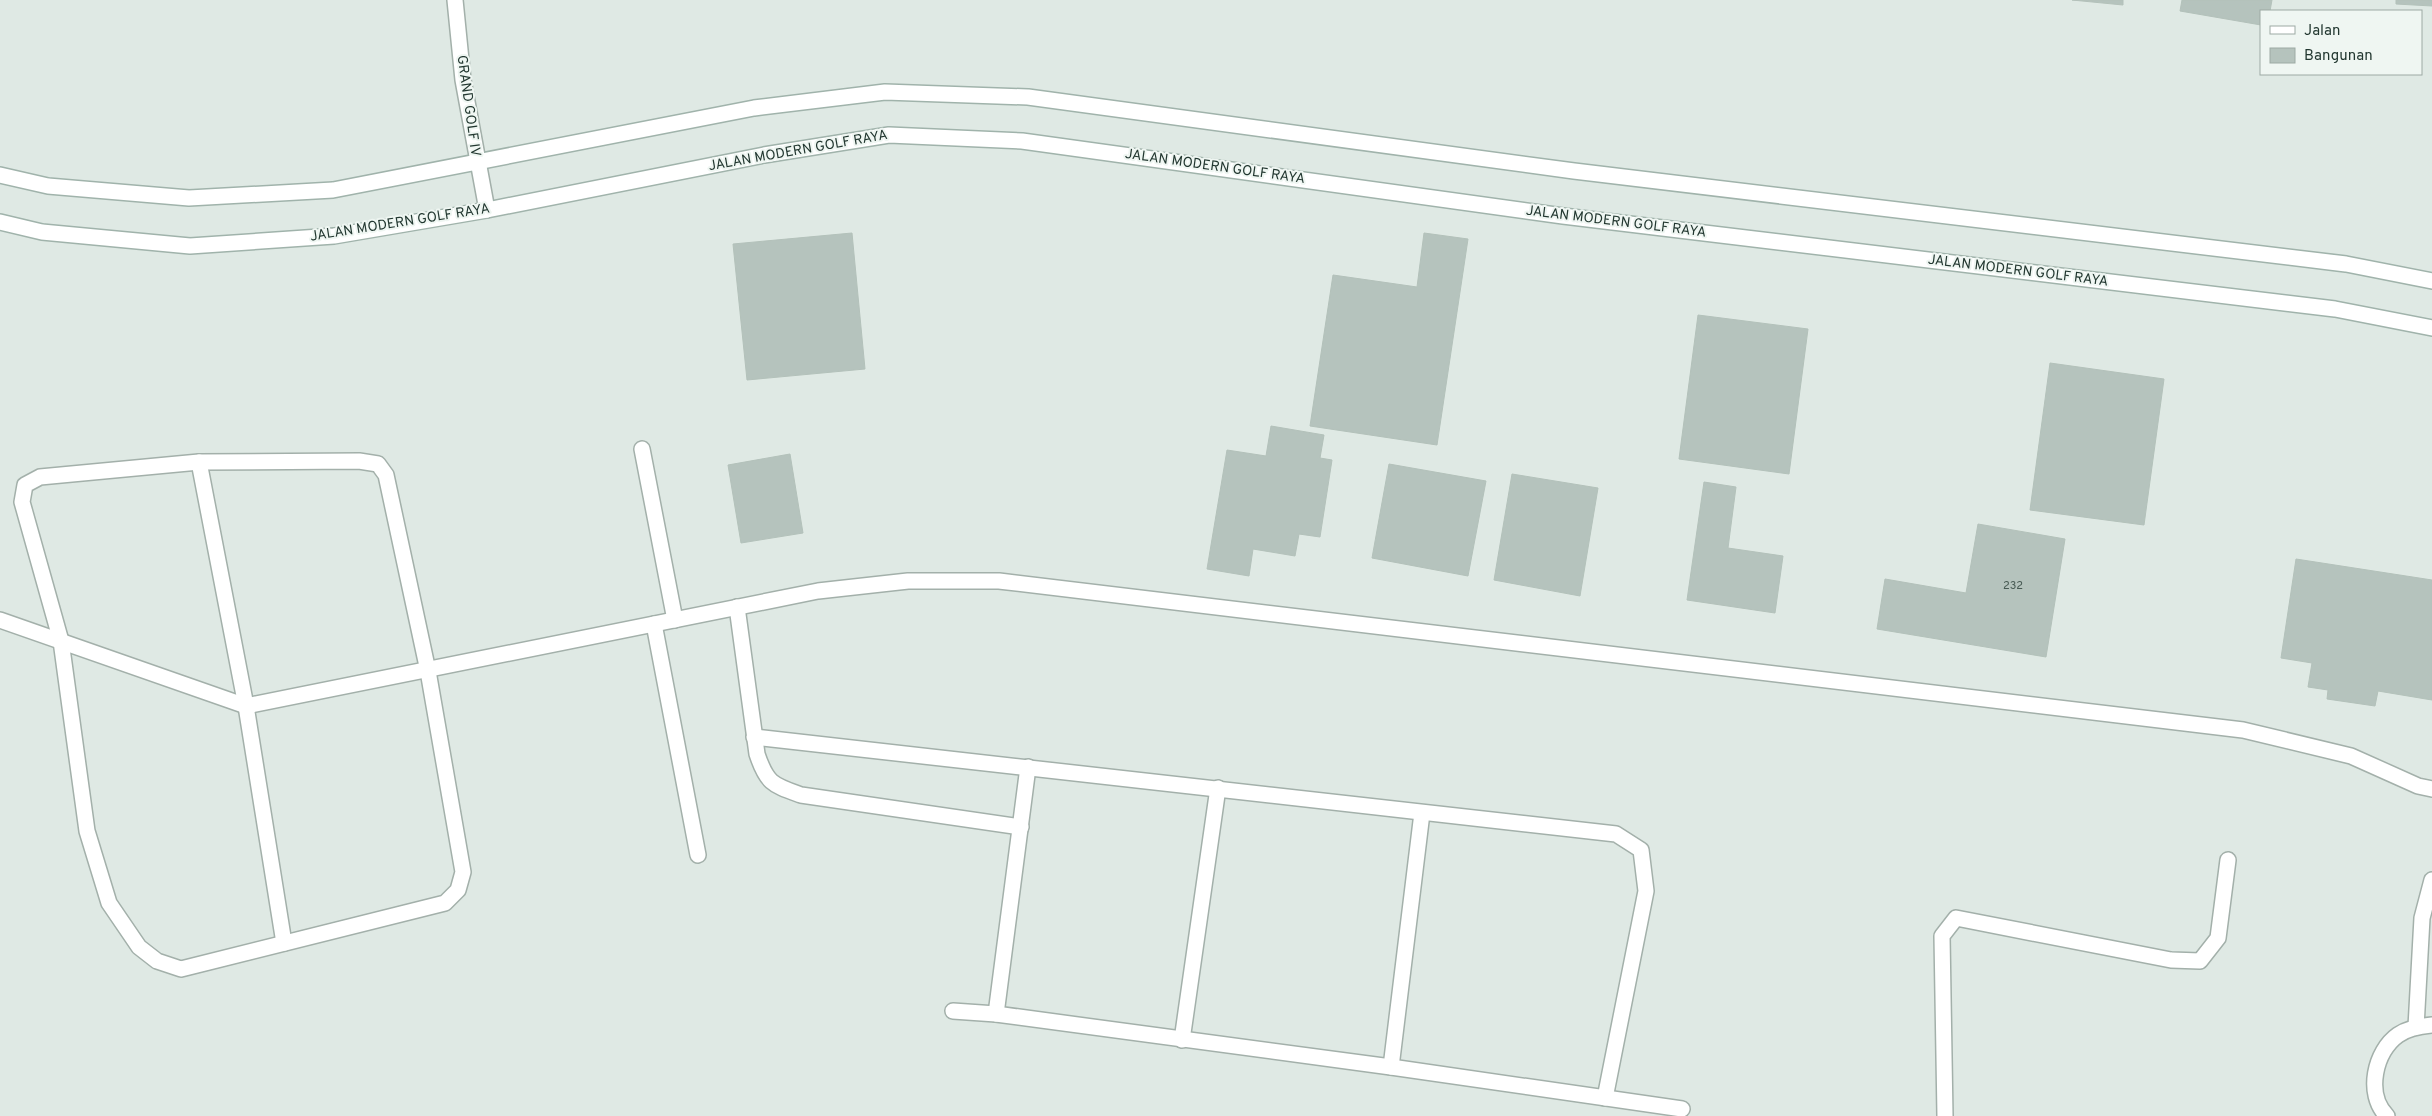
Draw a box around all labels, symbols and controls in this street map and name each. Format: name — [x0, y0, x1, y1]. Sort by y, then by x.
legend — [2260, 10, 2422, 75]
text: Jalan — [2304, 22, 2341, 41]
text: Bangunan — [2304, 47, 2373, 66]
street label: GRAND GOLF IV — [452, 54, 484, 158]
street label: JALAN MODERN GOLF RAYA — [707, 127, 889, 175]
street label: JALAN MODERN GOLF RAYA — [1124, 146, 1306, 188]
street label: JALAN MODERN GOLF RAYA — [309, 200, 491, 246]
street label: JALAN MODERN GOLF RAYA — [1525, 202, 1707, 242]
street label: JALAN MODERN GOLF RAYA — [1927, 251, 2109, 291]
house number: 232 — [2003, 579, 2023, 593]

